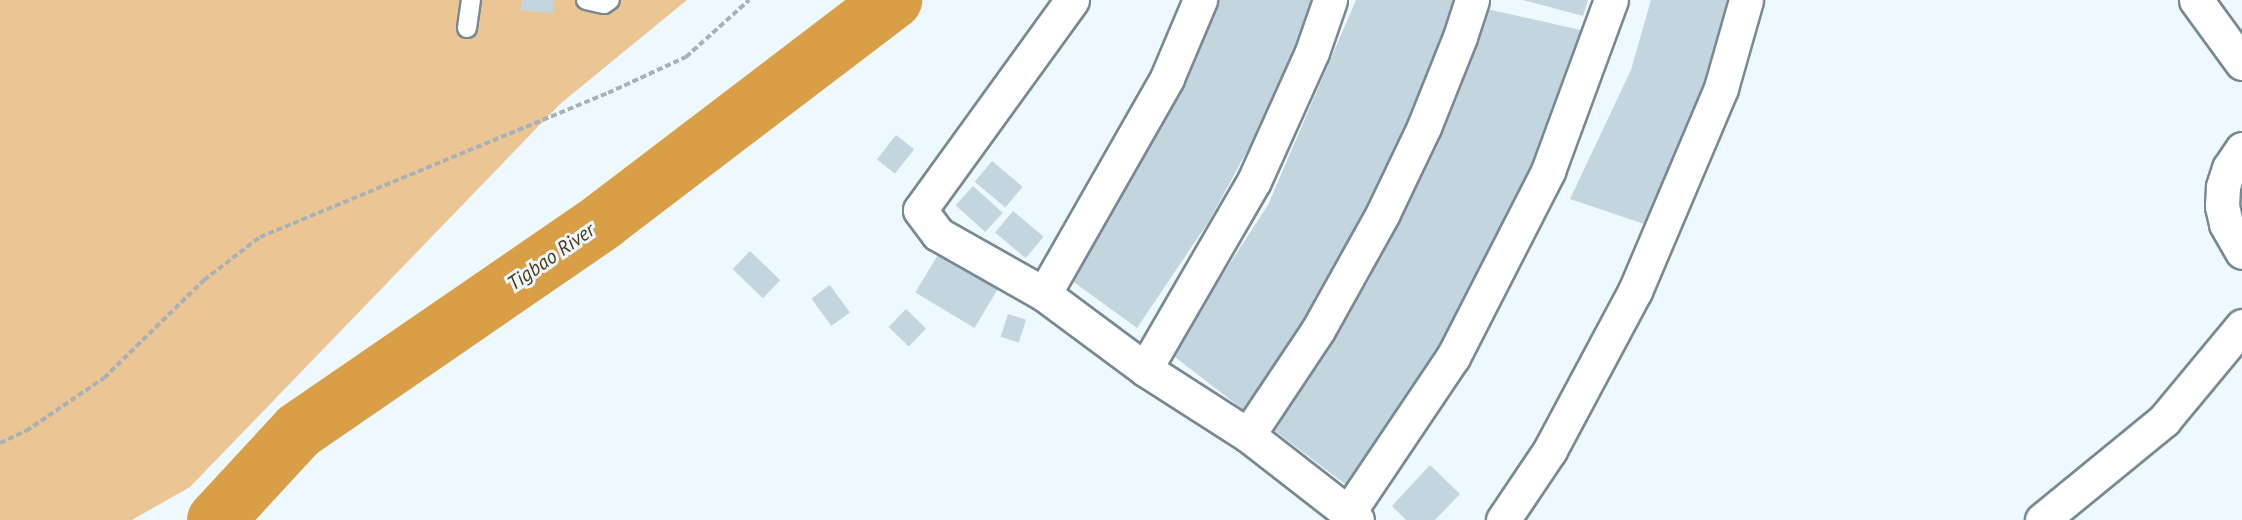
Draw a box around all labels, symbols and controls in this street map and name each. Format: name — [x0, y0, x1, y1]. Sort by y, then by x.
water label: Tigbao River — [503, 218, 599, 296]

